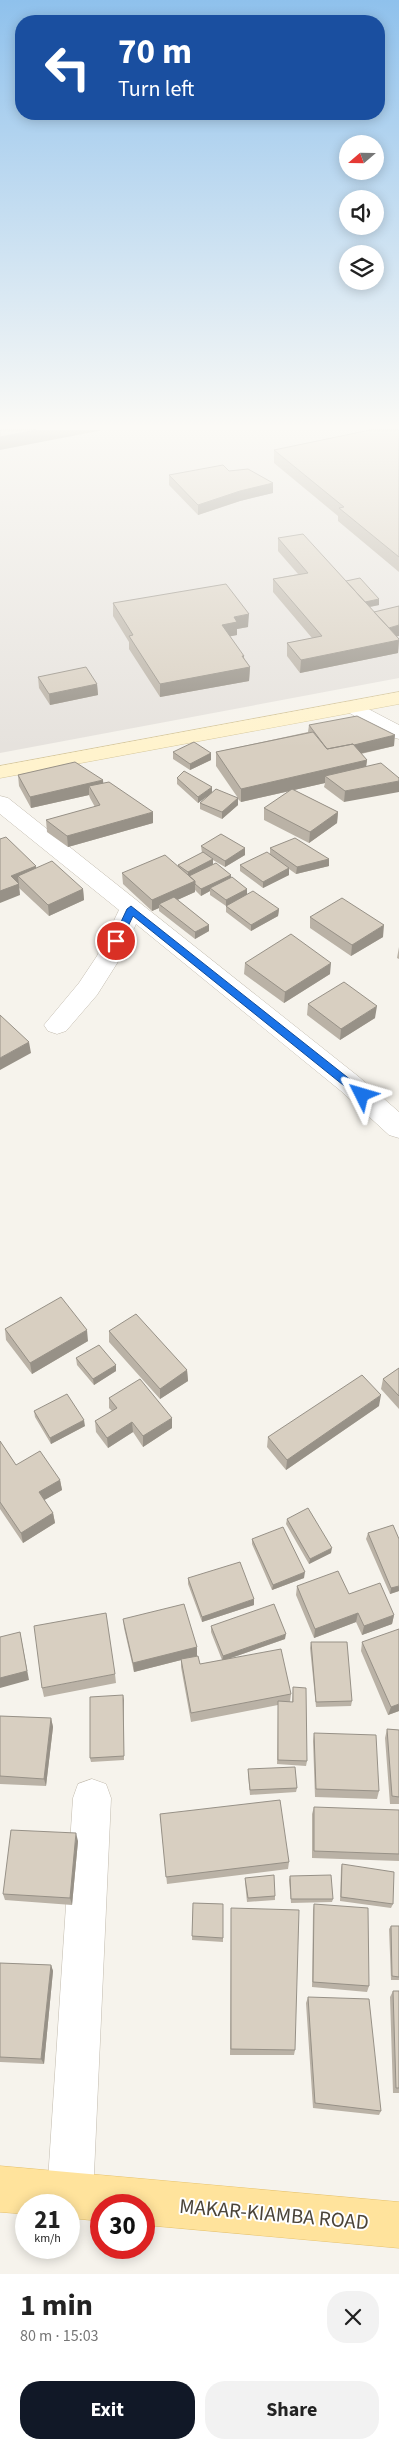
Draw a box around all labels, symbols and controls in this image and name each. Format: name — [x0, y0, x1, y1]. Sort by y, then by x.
text: 70 m — [118, 27, 192, 77]
icon: left — [35, 35, 100, 100]
text: Turn left — [118, 73, 194, 105]
north arrow — [339, 135, 384, 180]
map controls — [339, 135, 384, 290]
button: sound — [339, 190, 384, 235]
button: layers — [339, 245, 384, 290]
pin — [95, 920, 137, 962]
icon: arrive — [102, 927, 130, 955]
position arrow — [335, 1068, 387, 1120]
street label: MAKAR-KIAMBA ROAD — [178, 2191, 370, 2237]
speed limit sign: 30 — [90, 2194, 155, 2259]
text: 21 — [34, 2202, 61, 2238]
text: km/h — [34, 2230, 61, 2247]
text: 1 min — [20, 2284, 93, 2327]
button: close — [327, 2291, 379, 2343]
text: 80 m · 15:03 — [20, 2325, 99, 2347]
button: Exit — [20, 2381, 195, 2439]
button: Share — [205, 2381, 379, 2439]

